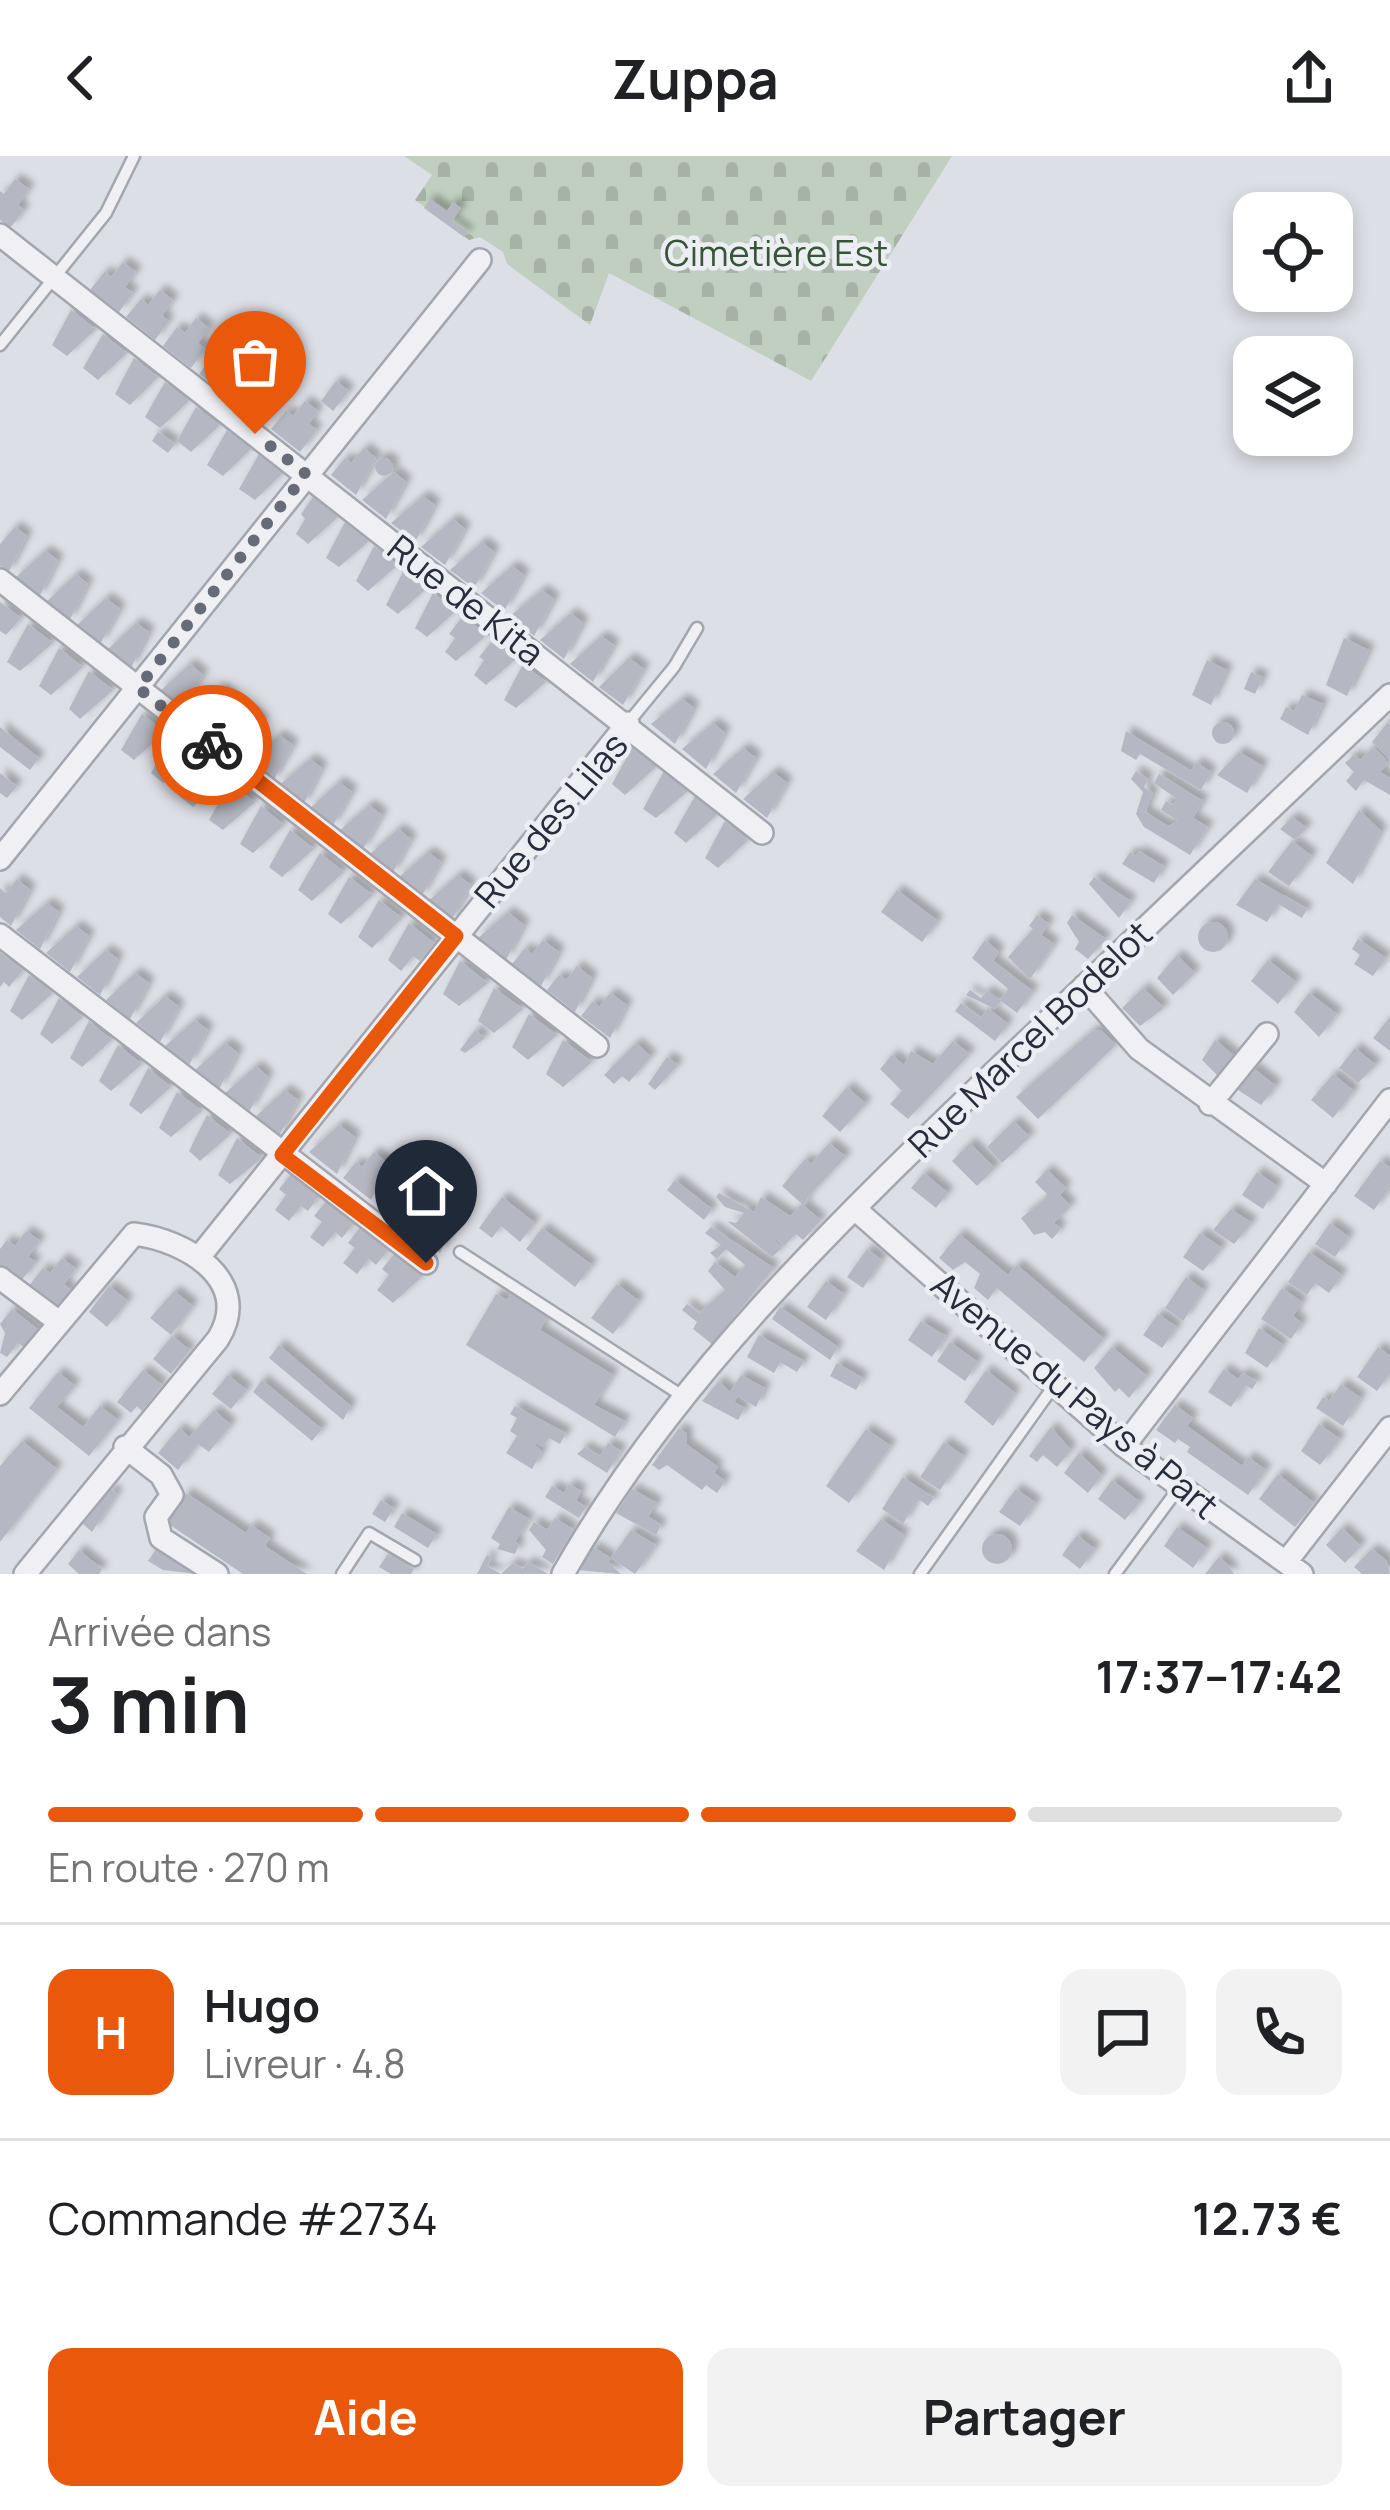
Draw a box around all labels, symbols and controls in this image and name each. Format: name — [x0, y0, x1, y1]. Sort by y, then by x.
text: Zuppa — [611, 41, 779, 115]
icon: back — [48, 45, 114, 111]
icon: share — [1276, 45, 1342, 111]
map controls — [1233, 192, 1353, 456]
button: locate — [1233, 192, 1353, 312]
park label: Cimetière Est — [664, 228, 888, 277]
pin — [204, 311, 306, 434]
icon: bag — [222, 329, 288, 395]
button: layers — [1233, 336, 1353, 456]
street label: Rue de Kita — [378, 523, 555, 676]
courier — [152, 685, 272, 805]
icon: bike — [179, 712, 245, 778]
street label: Rue des Lilas — [463, 722, 638, 918]
street label: Rue Marcel Bodelot — [897, 909, 1162, 1168]
pin — [375, 1140, 477, 1263]
icon: home — [393, 1158, 459, 1224]
street label: Avenue du Pays à Part — [921, 1260, 1229, 1529]
text: Arrivée dans — [48, 1604, 272, 1658]
text: 17:37–17:42 — [1095, 1645, 1342, 1707]
text: 3 min — [48, 1650, 250, 1756]
text: En route · 270 m — [48, 1840, 330, 1894]
button: chat — [1060, 1969, 1186, 2095]
button: phone — [1216, 1969, 1342, 2095]
text: Hugo — [204, 1974, 320, 2036]
text: H — [95, 2001, 127, 2063]
text: Livreur · 4.8 — [204, 2036, 406, 2090]
text: Commande #2734 — [48, 2187, 438, 2249]
text: 12.73 € — [1192, 2187, 1342, 2249]
button: Aide — [48, 2348, 683, 2486]
button: Partager — [707, 2348, 1342, 2486]

